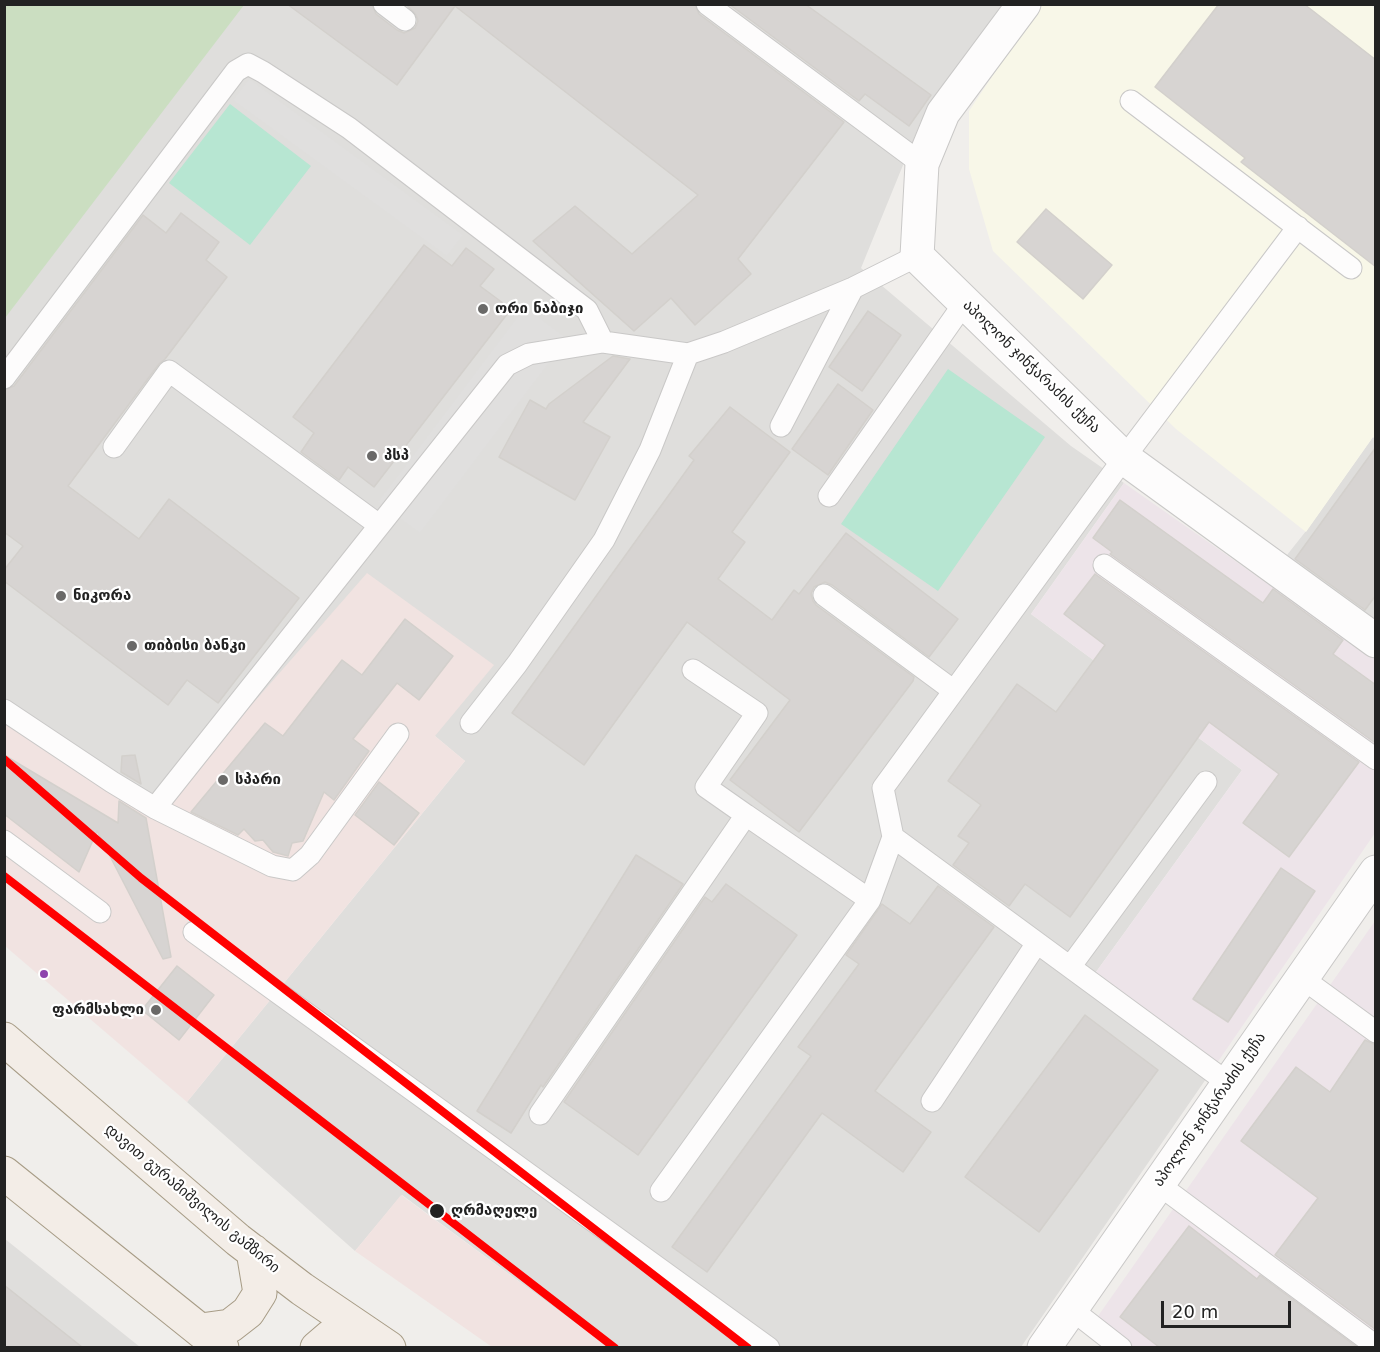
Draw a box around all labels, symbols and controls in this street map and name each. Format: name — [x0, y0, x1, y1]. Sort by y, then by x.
street label: აპოლონ ჯინჭარაძის ქუჩა — [959, 297, 1103, 437]
place label: ორი ნაბიჯი — [495, 300, 584, 318]
marker: ორი ნაბიჯი — [476, 302, 490, 316]
place label: პსპ — [384, 447, 409, 465]
marker: პსპ — [365, 449, 379, 463]
place label: ნიკორა — [73, 587, 131, 605]
marker: ნიკორა — [54, 589, 68, 603]
place label: თიბისი ბანკი — [144, 637, 246, 655]
marker: თიბისი ბანკი — [125, 639, 139, 653]
place label: სპარი — [235, 771, 281, 789]
marker: სპარი — [216, 773, 230, 787]
unlabelled marker — [38, 968, 50, 980]
place label: ფარმსახლი — [52, 1001, 144, 1019]
marker: ფარმსახლი — [149, 1003, 163, 1017]
street label: აპოლონ ჯინჭარაძის ქუჩა — [1150, 1029, 1270, 1191]
street label: დავით გურამიშვილის გამზირი — [101, 1121, 283, 1277]
marker: ღრმაღელე — [428, 1202, 446, 1220]
place label: ღრმაღელე — [451, 1202, 537, 1220]
scale bar — [1164, 1289, 1294, 1327]
text: 20 m — [1172, 1301, 1218, 1322]

